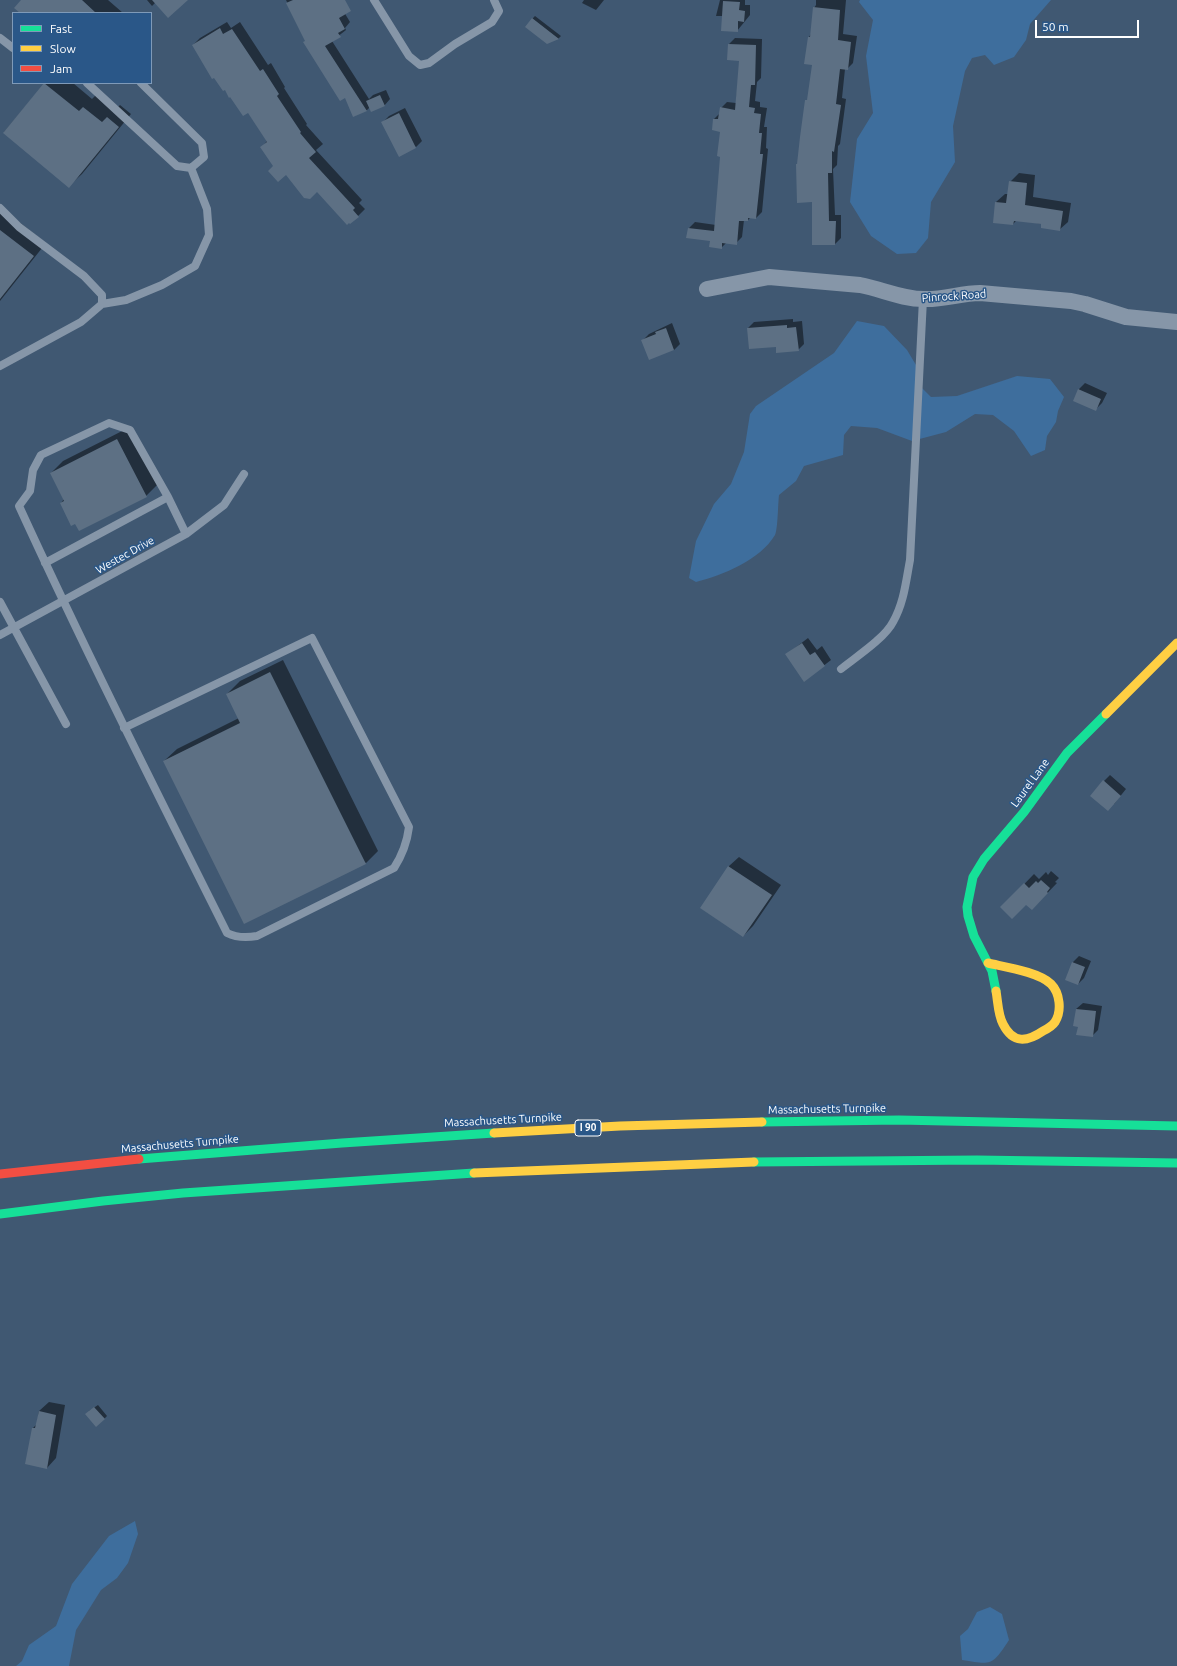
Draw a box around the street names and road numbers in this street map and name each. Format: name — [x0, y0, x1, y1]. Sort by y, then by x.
street label: Pinrock Road — [921, 287, 987, 305]
street label: Westec Drive — [93, 534, 157, 576]
street label: Laurel Lane — [1008, 756, 1052, 810]
street label: Massachusetts Turnpike — [768, 1101, 886, 1117]
street label: Massachusetts Turnpike — [444, 1110, 562, 1130]
road number: I 90 — [575, 1120, 601, 1136]
street label: Massachusetts Turnpike — [121, 1132, 239, 1156]

